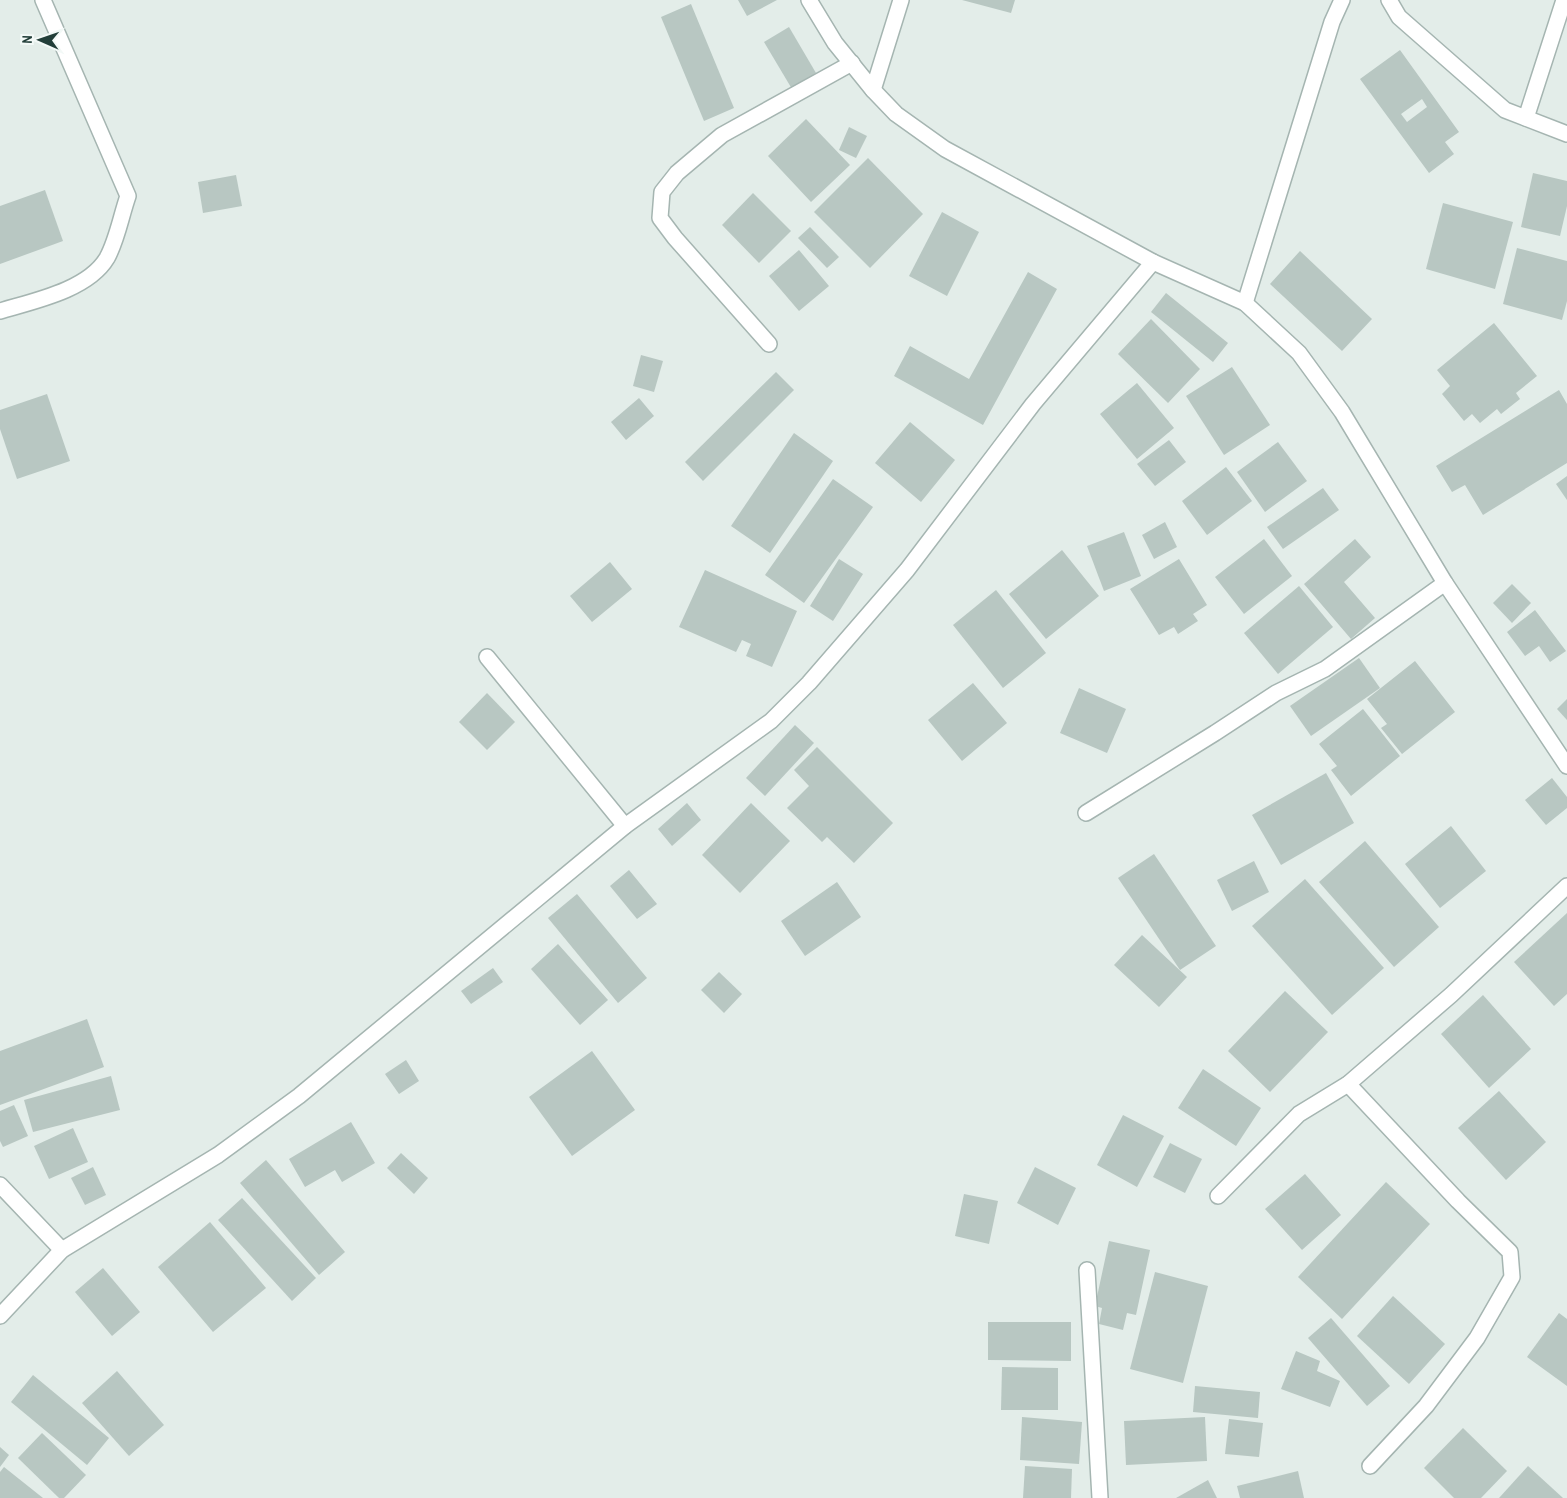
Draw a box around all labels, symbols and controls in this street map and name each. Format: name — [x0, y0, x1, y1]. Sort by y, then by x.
north arrow — [15, 15, 65, 65]
text: N — [18, 35, 36, 44]

